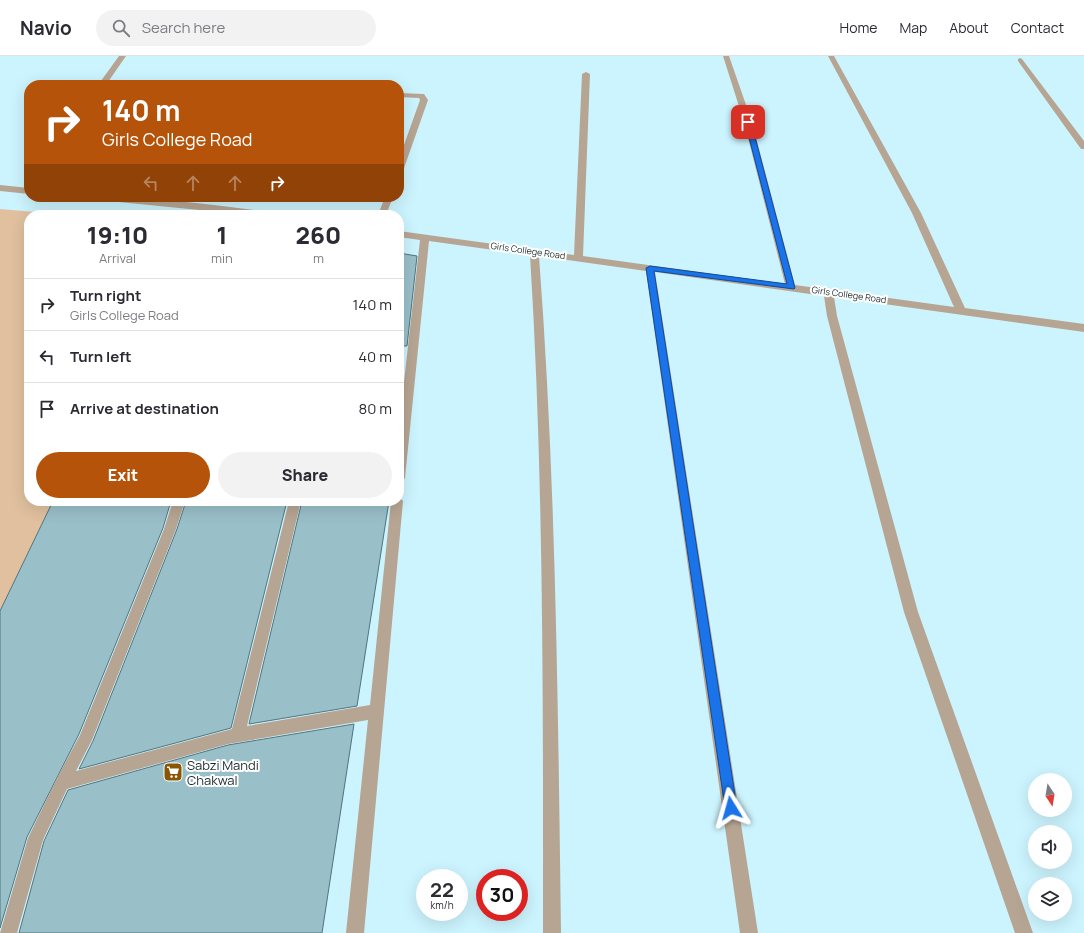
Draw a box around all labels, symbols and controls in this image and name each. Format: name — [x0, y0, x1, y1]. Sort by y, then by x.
search box — [96, 10, 376, 46]
text: Navio — [20, 15, 72, 41]
icon: search — [110, 17, 132, 39]
text: Search here — [142, 17, 225, 38]
text: Home — [840, 18, 877, 37]
text: Map — [899, 18, 927, 37]
text: About — [949, 18, 989, 37]
text: Contact — [1011, 18, 1064, 37]
text: 140 m — [102, 91, 181, 129]
icon: right — [36, 96, 88, 148]
pin — [731, 105, 765, 139]
icon: arrive — [737, 111, 759, 133]
text: Girls College Road — [102, 127, 253, 151]
icon: left — [140, 172, 162, 194]
icon: ahead — [182, 172, 204, 194]
icon: ahead — [224, 172, 246, 194]
icon: right — [266, 172, 288, 194]
text: 19:10 — [87, 218, 148, 251]
text: 1 — [216, 218, 227, 251]
text: 260 — [296, 218, 341, 251]
street label: Girls College Road — [490, 239, 566, 262]
text: Arrival — [99, 249, 136, 267]
text: min — [211, 249, 233, 267]
text: m — [313, 249, 324, 267]
street label: Girls College Road — [811, 283, 887, 306]
text: Turn right — [70, 285, 141, 306]
icon: right — [36, 294, 58, 316]
text: 140 m — [352, 294, 392, 315]
text: Girls College Road — [70, 306, 179, 324]
icon: left — [36, 346, 58, 368]
text: Turn left — [70, 346, 132, 367]
text: 40 m — [358, 346, 392, 367]
icon: arrive — [36, 398, 58, 420]
text: Arrive at destination — [70, 398, 219, 419]
text: 80 m — [358, 398, 392, 419]
button: Exit — [36, 452, 210, 498]
button: Share — [218, 452, 392, 498]
place label: Sabzi Mandi Chakwal — [187, 756, 259, 789]
supermarket icon: Sabzi Mandi Chakwal — [162, 761, 184, 783]
north arrow — [1028, 773, 1072, 817]
map controls — [1028, 773, 1072, 921]
position arrow — [710, 787, 752, 829]
button: sound — [1028, 825, 1072, 869]
speed limit sign: 30 — [476, 869, 528, 921]
text: 22 — [430, 876, 454, 903]
button: layers — [1028, 877, 1072, 921]
text: km/h — [430, 898, 454, 912]

